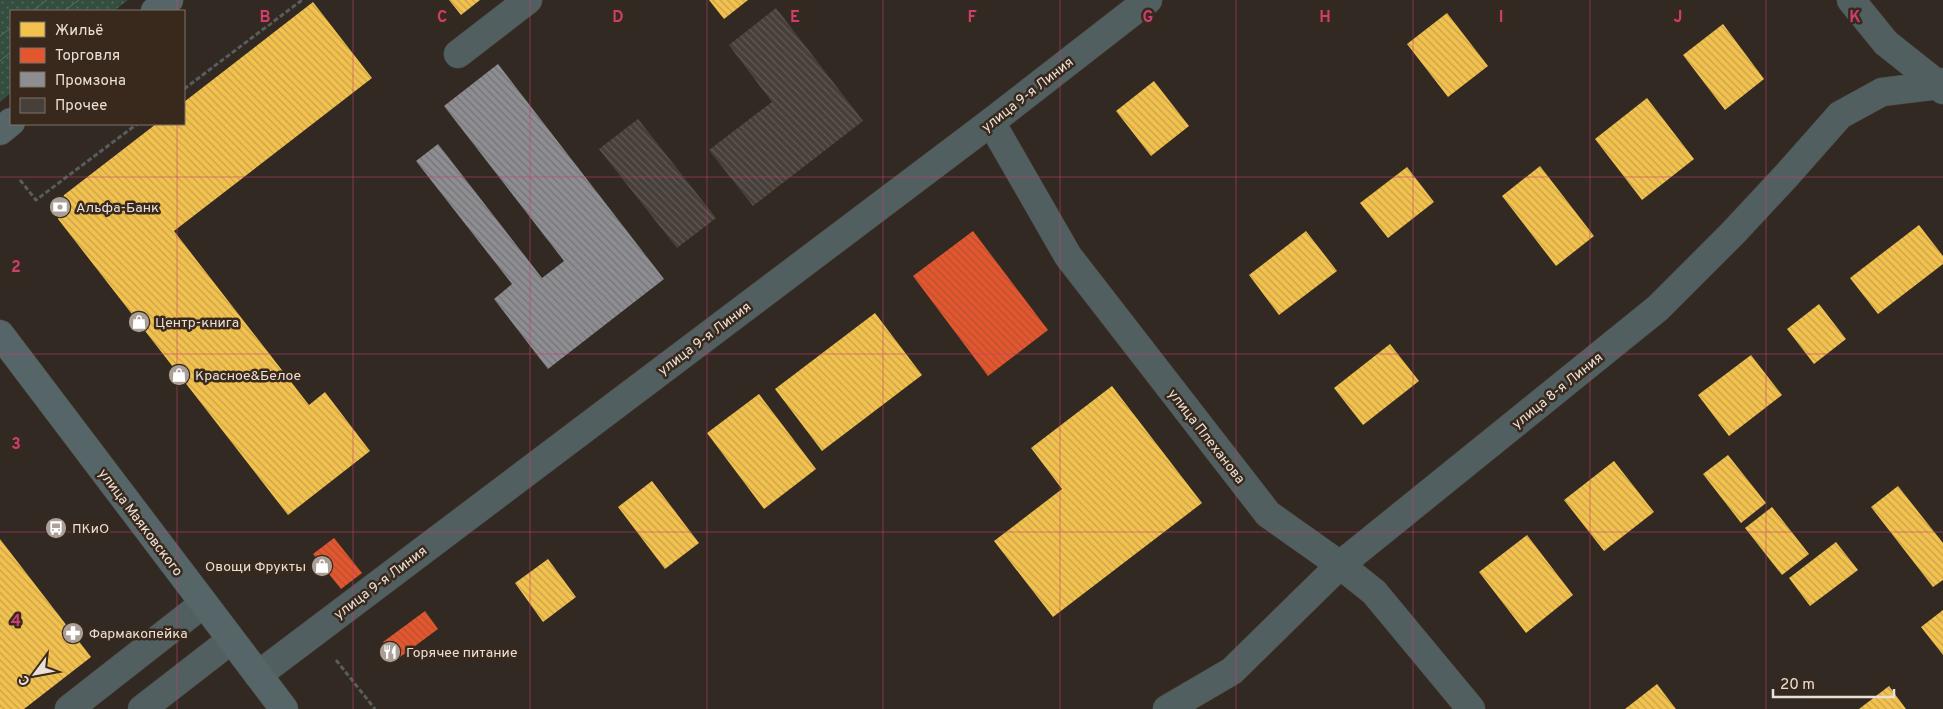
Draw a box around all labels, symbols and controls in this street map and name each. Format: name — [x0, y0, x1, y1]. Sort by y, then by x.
text: B — [259, 8, 271, 28]
text: C — [437, 8, 447, 28]
text: D — [612, 8, 624, 28]
text: E — [790, 8, 800, 28]
text: F — [967, 8, 977, 28]
text: G — [1143, 8, 1153, 28]
text: H — [1319, 8, 1331, 28]
text: I — [1499, 8, 1503, 28]
text: J — [1674, 8, 1682, 28]
text: K — [1849, 8, 1861, 28]
legend — [10, 10, 185, 125]
text: Жильё — [55, 22, 103, 41]
text: Торговля — [55, 47, 120, 66]
street label: улица 9-я Линия — [979, 54, 1077, 136]
text: Промзона — [55, 72, 126, 91]
text: Прочее — [55, 97, 107, 116]
bank icon: Альфа-Банк — [48, 195, 72, 219]
place label: Альфа-Банк — [76, 200, 159, 217]
text: 2 — [11, 258, 21, 278]
street label: улица 9-я Линия — [655, 299, 755, 380]
shop icon: Центр-книга — [127, 310, 151, 334]
place label: Центр-книга — [155, 315, 239, 332]
street label: улица 8-я Линия — [1509, 349, 1607, 433]
shop icon: Красное&Белое — [167, 363, 191, 387]
place label: Красное&Белое — [195, 368, 301, 385]
street label: улица Плеханова — [1164, 386, 1248, 488]
text: 3 — [11, 435, 21, 455]
street label: улица Маяковского — [94, 466, 186, 580]
bus stop icon: ПКиО — [44, 516, 68, 540]
place label: ПКиО — [72, 521, 109, 538]
street label: улица 9-я Линия — [331, 543, 431, 624]
shop icon: Овощи Фрукты — [310, 554, 334, 578]
place label: Овощи Фрукты — [205, 559, 306, 576]
text: 4 — [11, 612, 21, 632]
pharmacy icon: Фармакопейка — [61, 621, 85, 645]
place label: Фармакопейка — [89, 626, 188, 643]
restaurant icon: Горячее питание — [378, 640, 402, 664]
place label: Горячее питание — [406, 645, 517, 662]
north arrow — [10, 649, 60, 699]
scale bar — [1773, 666, 1894, 698]
text: С — [16, 672, 35, 688]
text: 20 m — [1780, 676, 1815, 695]

